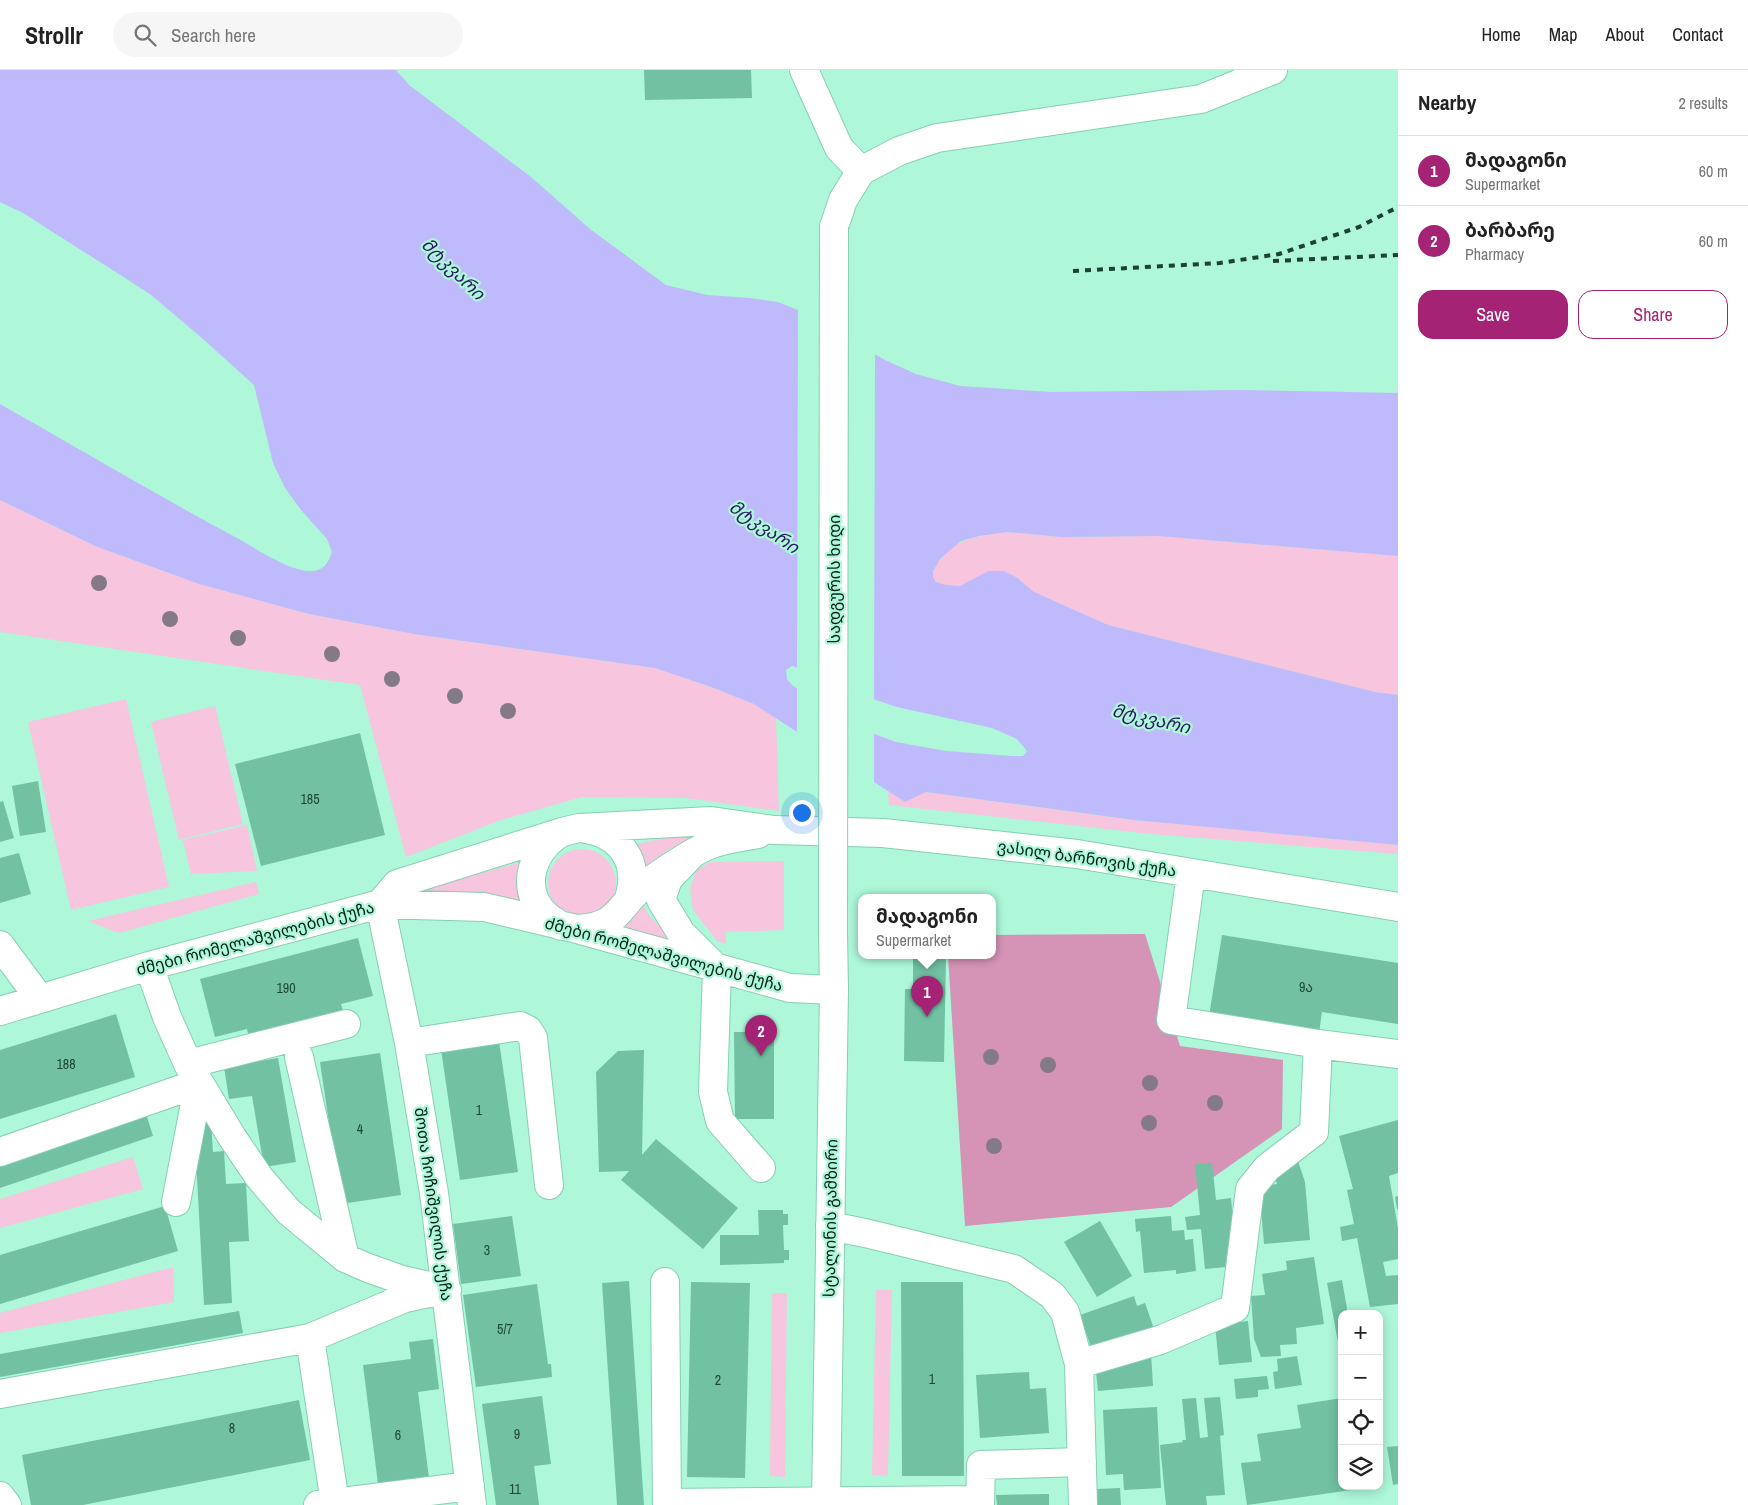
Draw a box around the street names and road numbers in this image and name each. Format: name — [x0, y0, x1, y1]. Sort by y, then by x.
street label: სადგურის ხიდი — [823, 515, 845, 643]
street label: ვასილ ბარნოვის ქუჩა — [996, 835, 1178, 881]
street label: ძმები რომელაშვილების ქუჩა — [134, 896, 376, 980]
street label: ძმები რომელაშვილების ქუჩა — [543, 912, 785, 996]
street label: შოთა ჩოჩიშვილის ქუჩა — [410, 1106, 458, 1302]
street label: სტალინის გამზირი — [818, 1139, 842, 1297]

